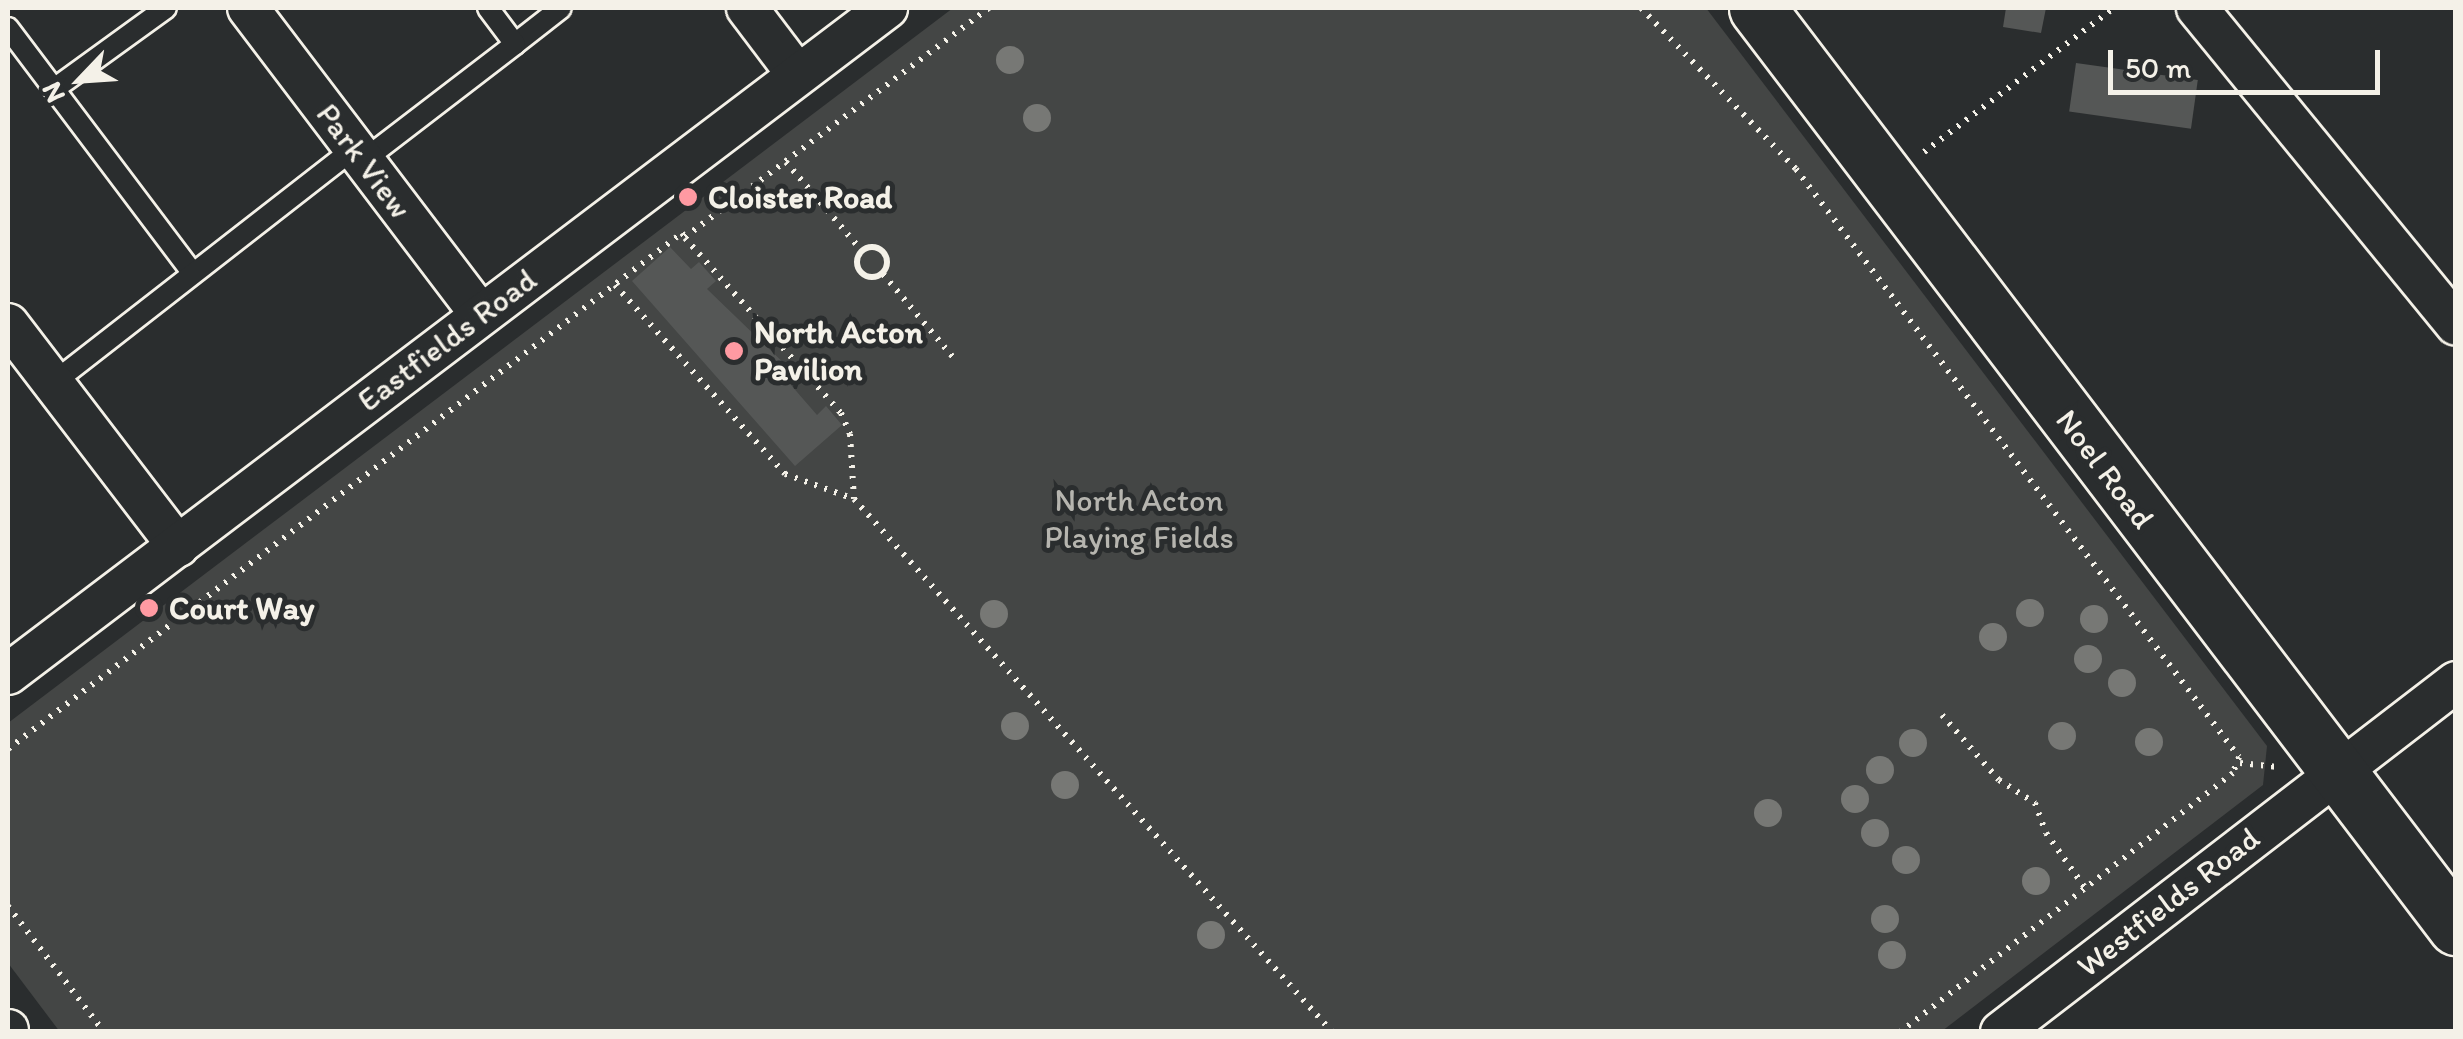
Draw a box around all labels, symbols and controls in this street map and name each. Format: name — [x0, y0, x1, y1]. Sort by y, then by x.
north arrow — [30, 30, 130, 130]
scale bar — [2113, 30, 2386, 92]
text: 50 m — [2125, 49, 2191, 86]
text: N — [33, 77, 72, 108]
street label: Park View — [308, 96, 420, 226]
place label: Cloister Road — [708, 178, 893, 216]
marker: Cloister Road — [677, 186, 699, 208]
street label: Eastfields Road — [350, 261, 544, 419]
place label: North Acton Pavilion — [754, 314, 923, 389]
marker: North Acton Pavilion — [723, 340, 745, 362]
street label: Noel Road — [2048, 402, 2162, 536]
park label: North Acton Playing Fields — [1044, 482, 1234, 557]
place label: Court Way — [169, 589, 313, 627]
marker: Court Way — [138, 597, 160, 619]
street label: Westfields Road — [2069, 819, 2267, 985]

